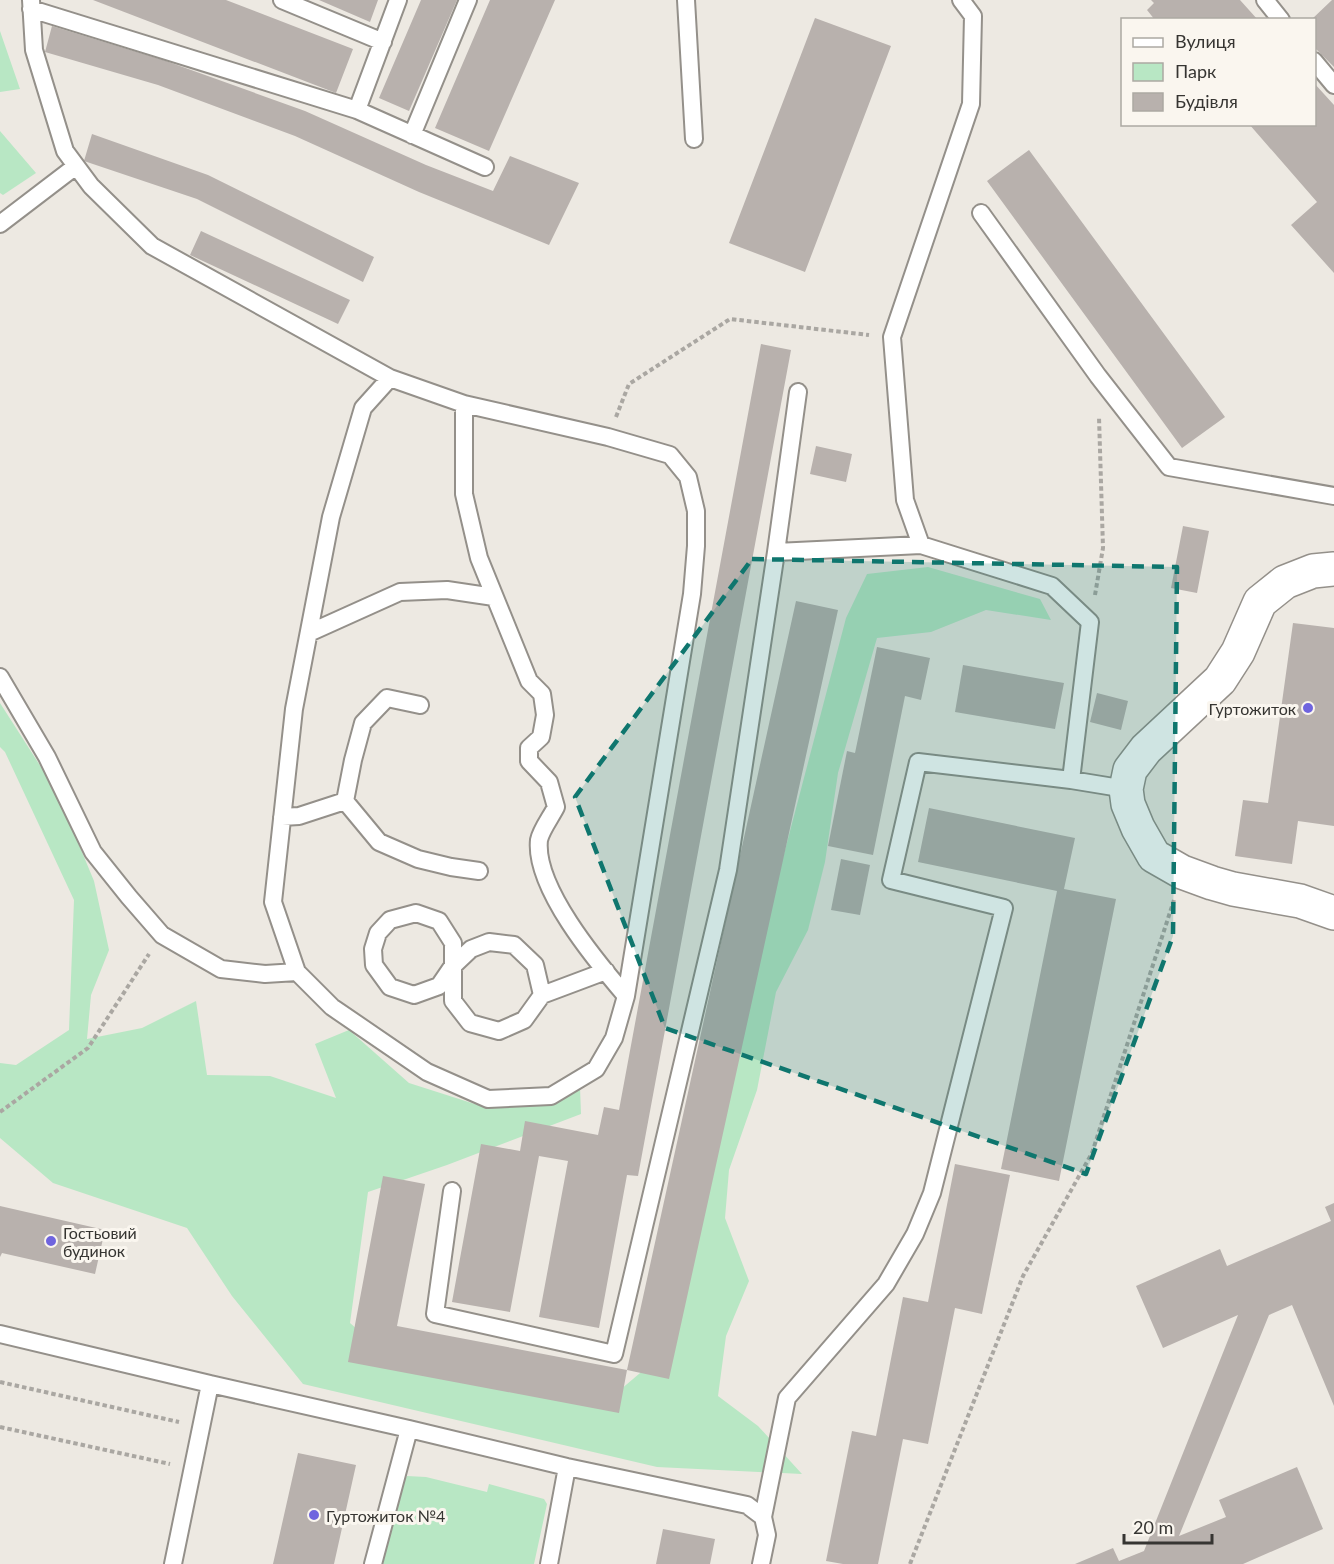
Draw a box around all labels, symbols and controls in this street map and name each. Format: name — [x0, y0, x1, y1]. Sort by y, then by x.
legend — [1121, 18, 1316, 126]
text: Вулиця — [1175, 30, 1236, 52]
text: Парк — [1175, 60, 1217, 82]
text: Будівля — [1175, 90, 1238, 112]
place label: Гуртожиток — [1209, 699, 1297, 718]
marker: Гуртожиток — [1301, 701, 1315, 715]
place label: Гостьовий будинок — [63, 1223, 137, 1260]
marker: Гостьовий будинок — [44, 1234, 58, 1248]
place label: Гуртожиток №4 — [326, 1506, 445, 1525]
scale bar — [1124, 1507, 1212, 1545]
marker: Гуртожиток №4 — [307, 1508, 321, 1522]
text: 20 m — [1133, 1516, 1173, 1538]

